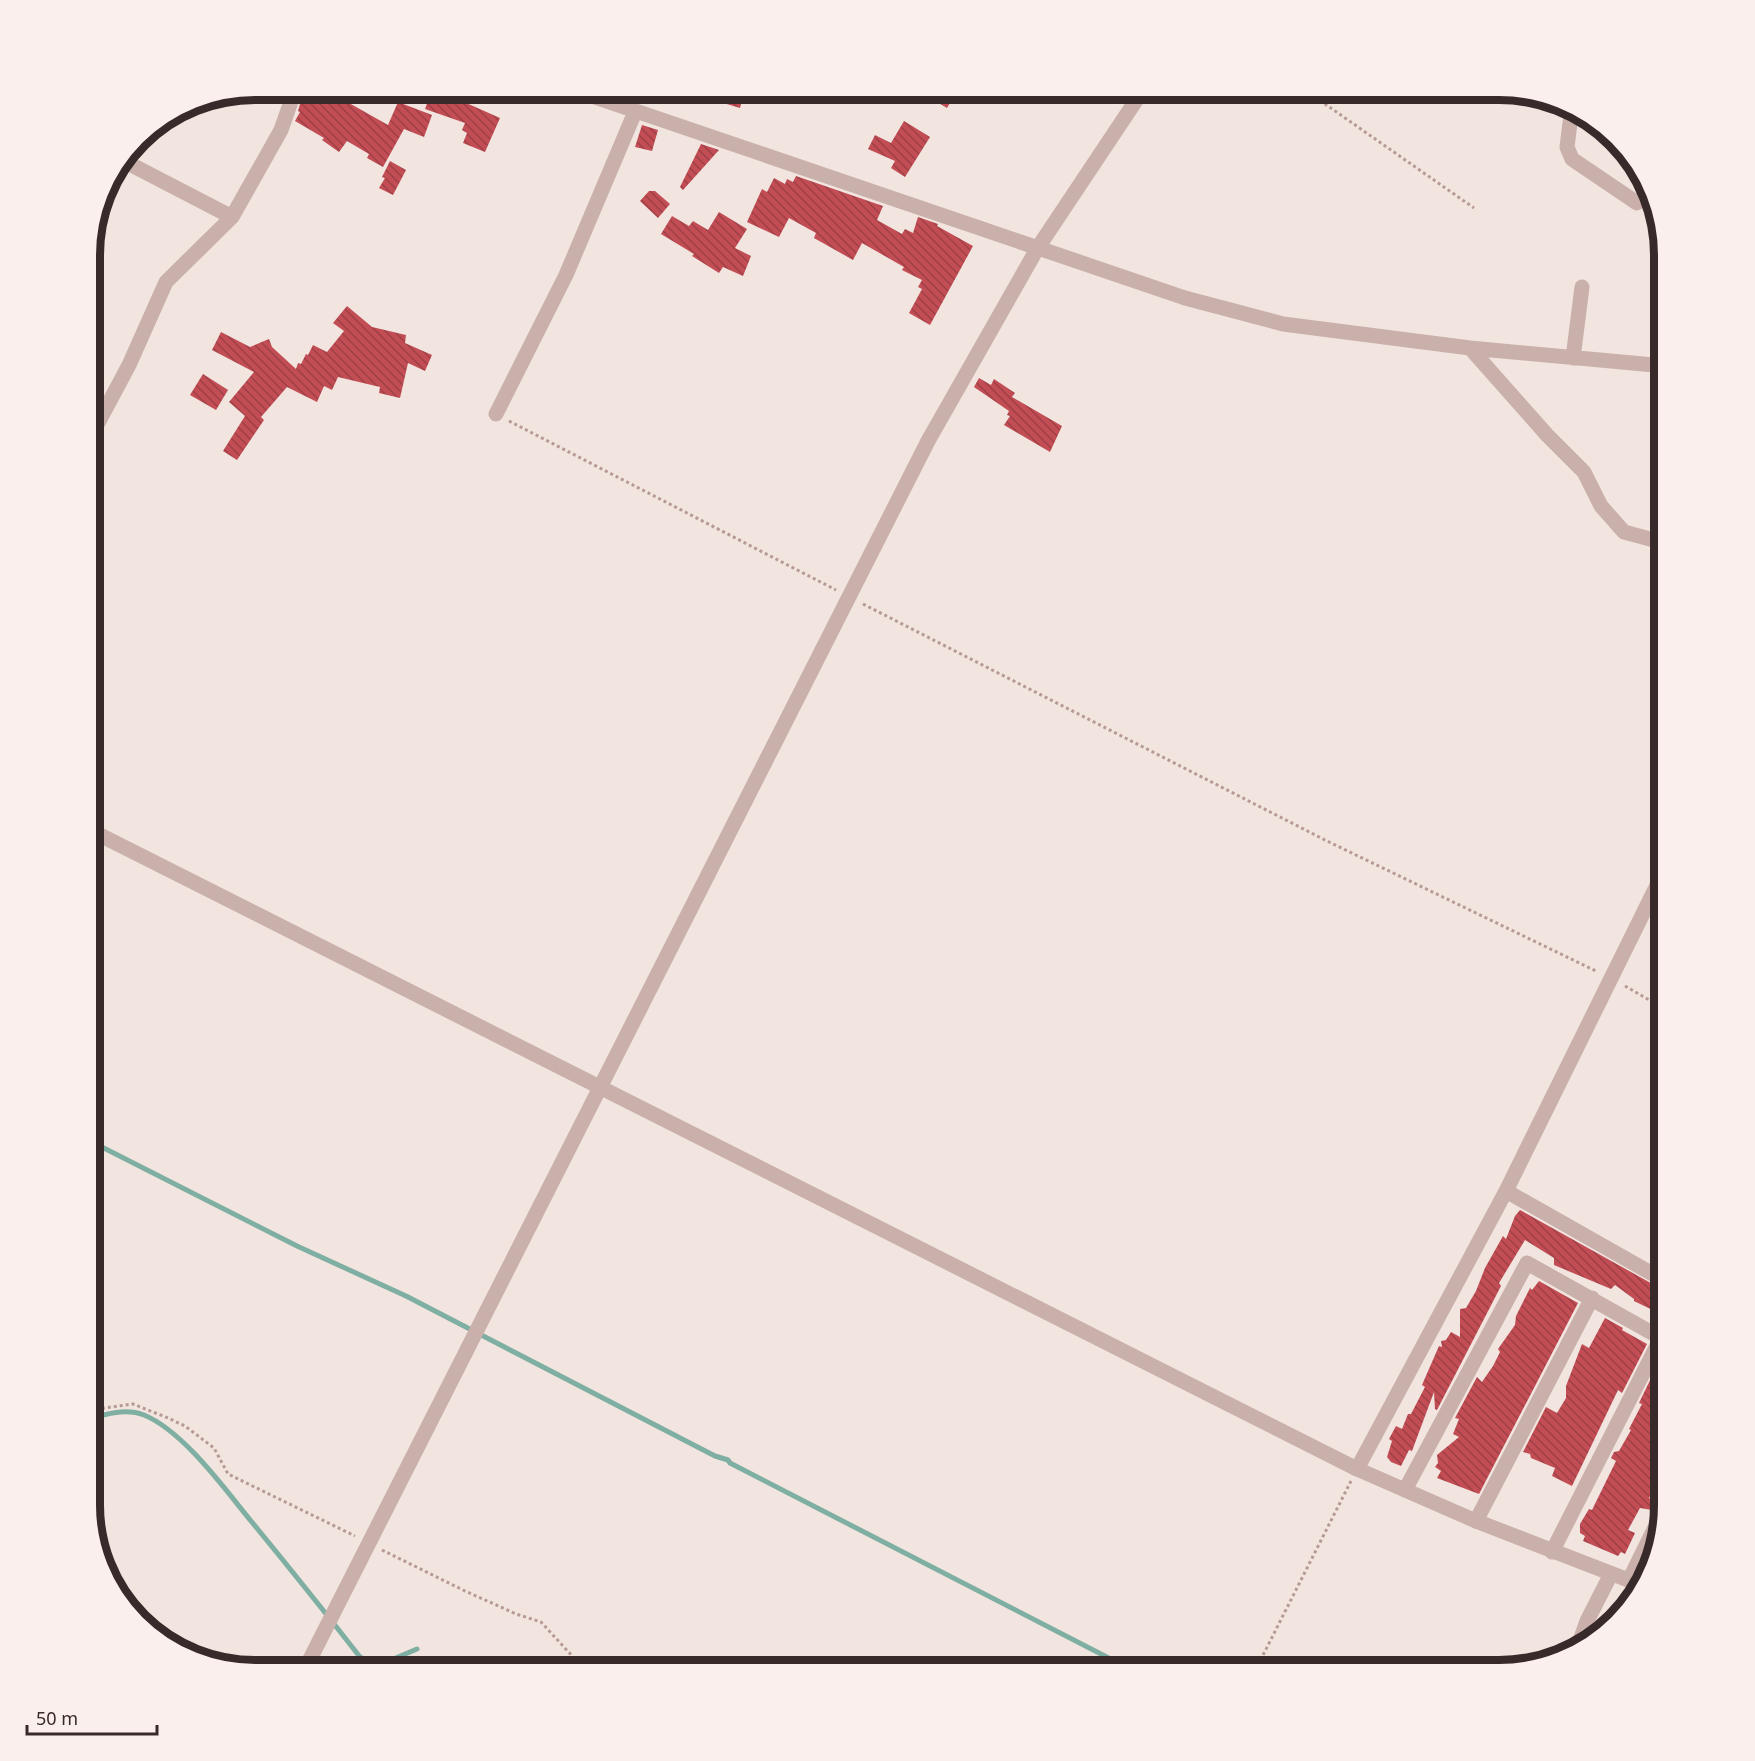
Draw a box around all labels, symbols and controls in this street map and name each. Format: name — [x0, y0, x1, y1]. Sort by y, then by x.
scale bar — [27, 1698, 158, 1736]
text: 50 m — [36, 1706, 78, 1730]

